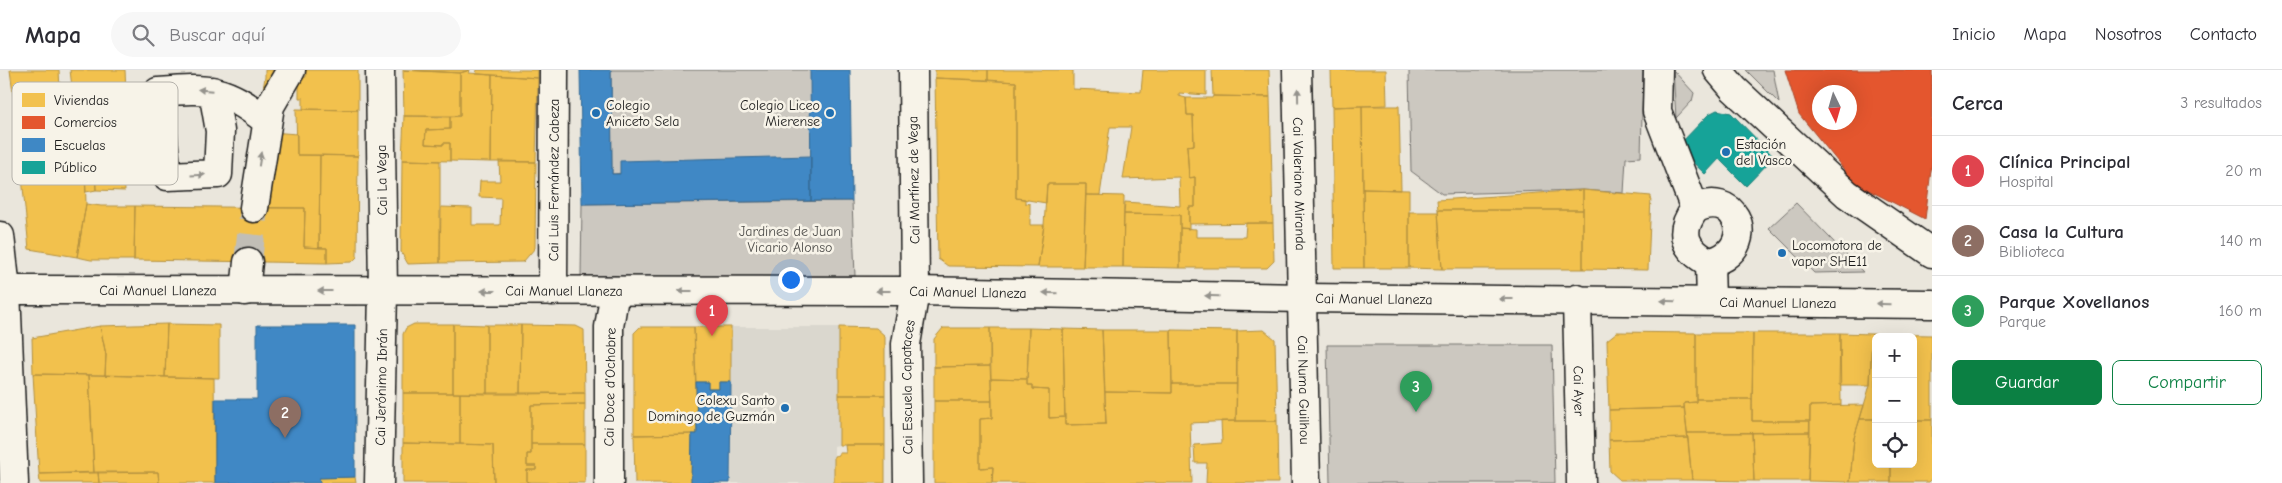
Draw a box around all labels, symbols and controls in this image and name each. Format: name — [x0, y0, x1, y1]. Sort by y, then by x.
search box — [111, 12, 461, 57]
text: Mapa — [25, 21, 81, 49]
icon: search — [129, 21, 157, 49]
text: Buscar aquí — [169, 24, 265, 46]
text: Inicio — [1952, 24, 1996, 45]
text: Mapa — [2024, 24, 2067, 45]
text: Nosotros — [2095, 24, 2162, 45]
text: Contacto — [2190, 24, 2257, 45]
legend — [12, 82, 178, 185]
north arrow — [1812, 85, 1857, 130]
one-way arrow — [197, 86, 213, 94]
one-way arrow — [1294, 87, 1302, 103]
text: Cerca — [1952, 91, 2003, 115]
text: Viviendas — [54, 92, 109, 109]
text: 3 resultados — [2180, 94, 2262, 112]
place label: Colegio Aniceto Sela — [606, 97, 680, 130]
place label: Colegio Liceo Mierense — [740, 97, 820, 130]
street label: Cai Luis Fernández Cabeza — [545, 99, 562, 261]
marker: Colegio Aniceto Sela — [590, 107, 602, 119]
marker: Colegio Liceo Mierense — [824, 107, 836, 119]
text: Comercios — [54, 114, 117, 131]
street label: Cai Martínez de Vega — [904, 116, 924, 244]
street label: Cai Valeriano Miranda — [1290, 117, 1309, 251]
place label: Estación del Vasco — [1736, 136, 1792, 169]
text: Escuelas — [54, 137, 105, 154]
street label: Cai La Vega — [373, 145, 391, 215]
marker: Estación del Vasco — [1720, 146, 1732, 158]
one-way arrow — [257, 151, 265, 167]
text: Clínica Principal — [1999, 151, 2131, 173]
text: Público — [54, 159, 97, 176]
text: 1 — [1965, 162, 1971, 180]
text: 20 m — [2225, 162, 2262, 180]
one-way arrow — [190, 170, 206, 178]
text: Hospital — [1999, 173, 2054, 191]
text: Casa la Cultura — [1999, 221, 2124, 243]
park label: Jardines de Juan Vicario Alonso — [739, 223, 841, 256]
text: 2 — [1964, 232, 1972, 250]
text: 140 m — [2220, 232, 2262, 250]
place label: Locomotora de vapor SHE11 — [1791, 237, 1882, 270]
text: Biblioteca — [1999, 243, 2065, 261]
marker: Locomotora de vapor SHE11 — [1776, 247, 1788, 259]
your location — [778, 267, 804, 293]
street label: Cai Manuel Llaneza — [99, 282, 217, 299]
street label: Cai Manuel Llaneza — [505, 282, 623, 299]
street label: Cai Manuel Llaneza — [909, 282, 1027, 302]
one-way arrow — [317, 287, 333, 295]
one-way arrow — [479, 287, 495, 295]
one-way arrow — [677, 287, 693, 295]
one-way arrow — [874, 287, 890, 295]
one-way arrow — [1042, 289, 1058, 297]
street label: Cai Manuel Llaneza — [1315, 290, 1433, 308]
text: Parque Xovellanos — [1999, 291, 2149, 313]
one-way arrow — [1204, 292, 1220, 300]
street label: Cai Manuel Llaneza — [1719, 293, 1837, 312]
pin: 1 — [696, 295, 728, 336]
one-way arrow — [1498, 295, 1514, 303]
one-way arrow — [1660, 296, 1676, 304]
one-way arrow — [1875, 300, 1891, 308]
text: 3 — [1964, 302, 1972, 320]
text: 160 m — [2219, 302, 2262, 320]
text: Parque — [1999, 313, 2046, 331]
street label: Cai Escuela Capataces — [897, 318, 918, 455]
street label: Cai Doce d'Ochobre — [600, 327, 620, 447]
street label: Cai Jerónimo Ibrán — [371, 328, 391, 446]
map controls — [1872, 333, 1917, 468]
button: + — [1872, 333, 1917, 378]
street label: Cai Numa Guilhou — [1294, 335, 1314, 445]
button: Guardar — [1952, 360, 2102, 405]
button: Compartir — [2112, 360, 2262, 405]
street label: Cai Ayer — [1570, 366, 1588, 417]
pin: 3 — [1400, 371, 1432, 412]
button: − — [1872, 378, 1917, 423]
place label: Colexu Santo Domingo de Guzmán — [648, 392, 775, 425]
pin: 2 — [269, 397, 301, 438]
marker: Colexu Santo Domingo de Guzmán — [779, 402, 791, 414]
button: locate — [1872, 423, 1917, 468]

